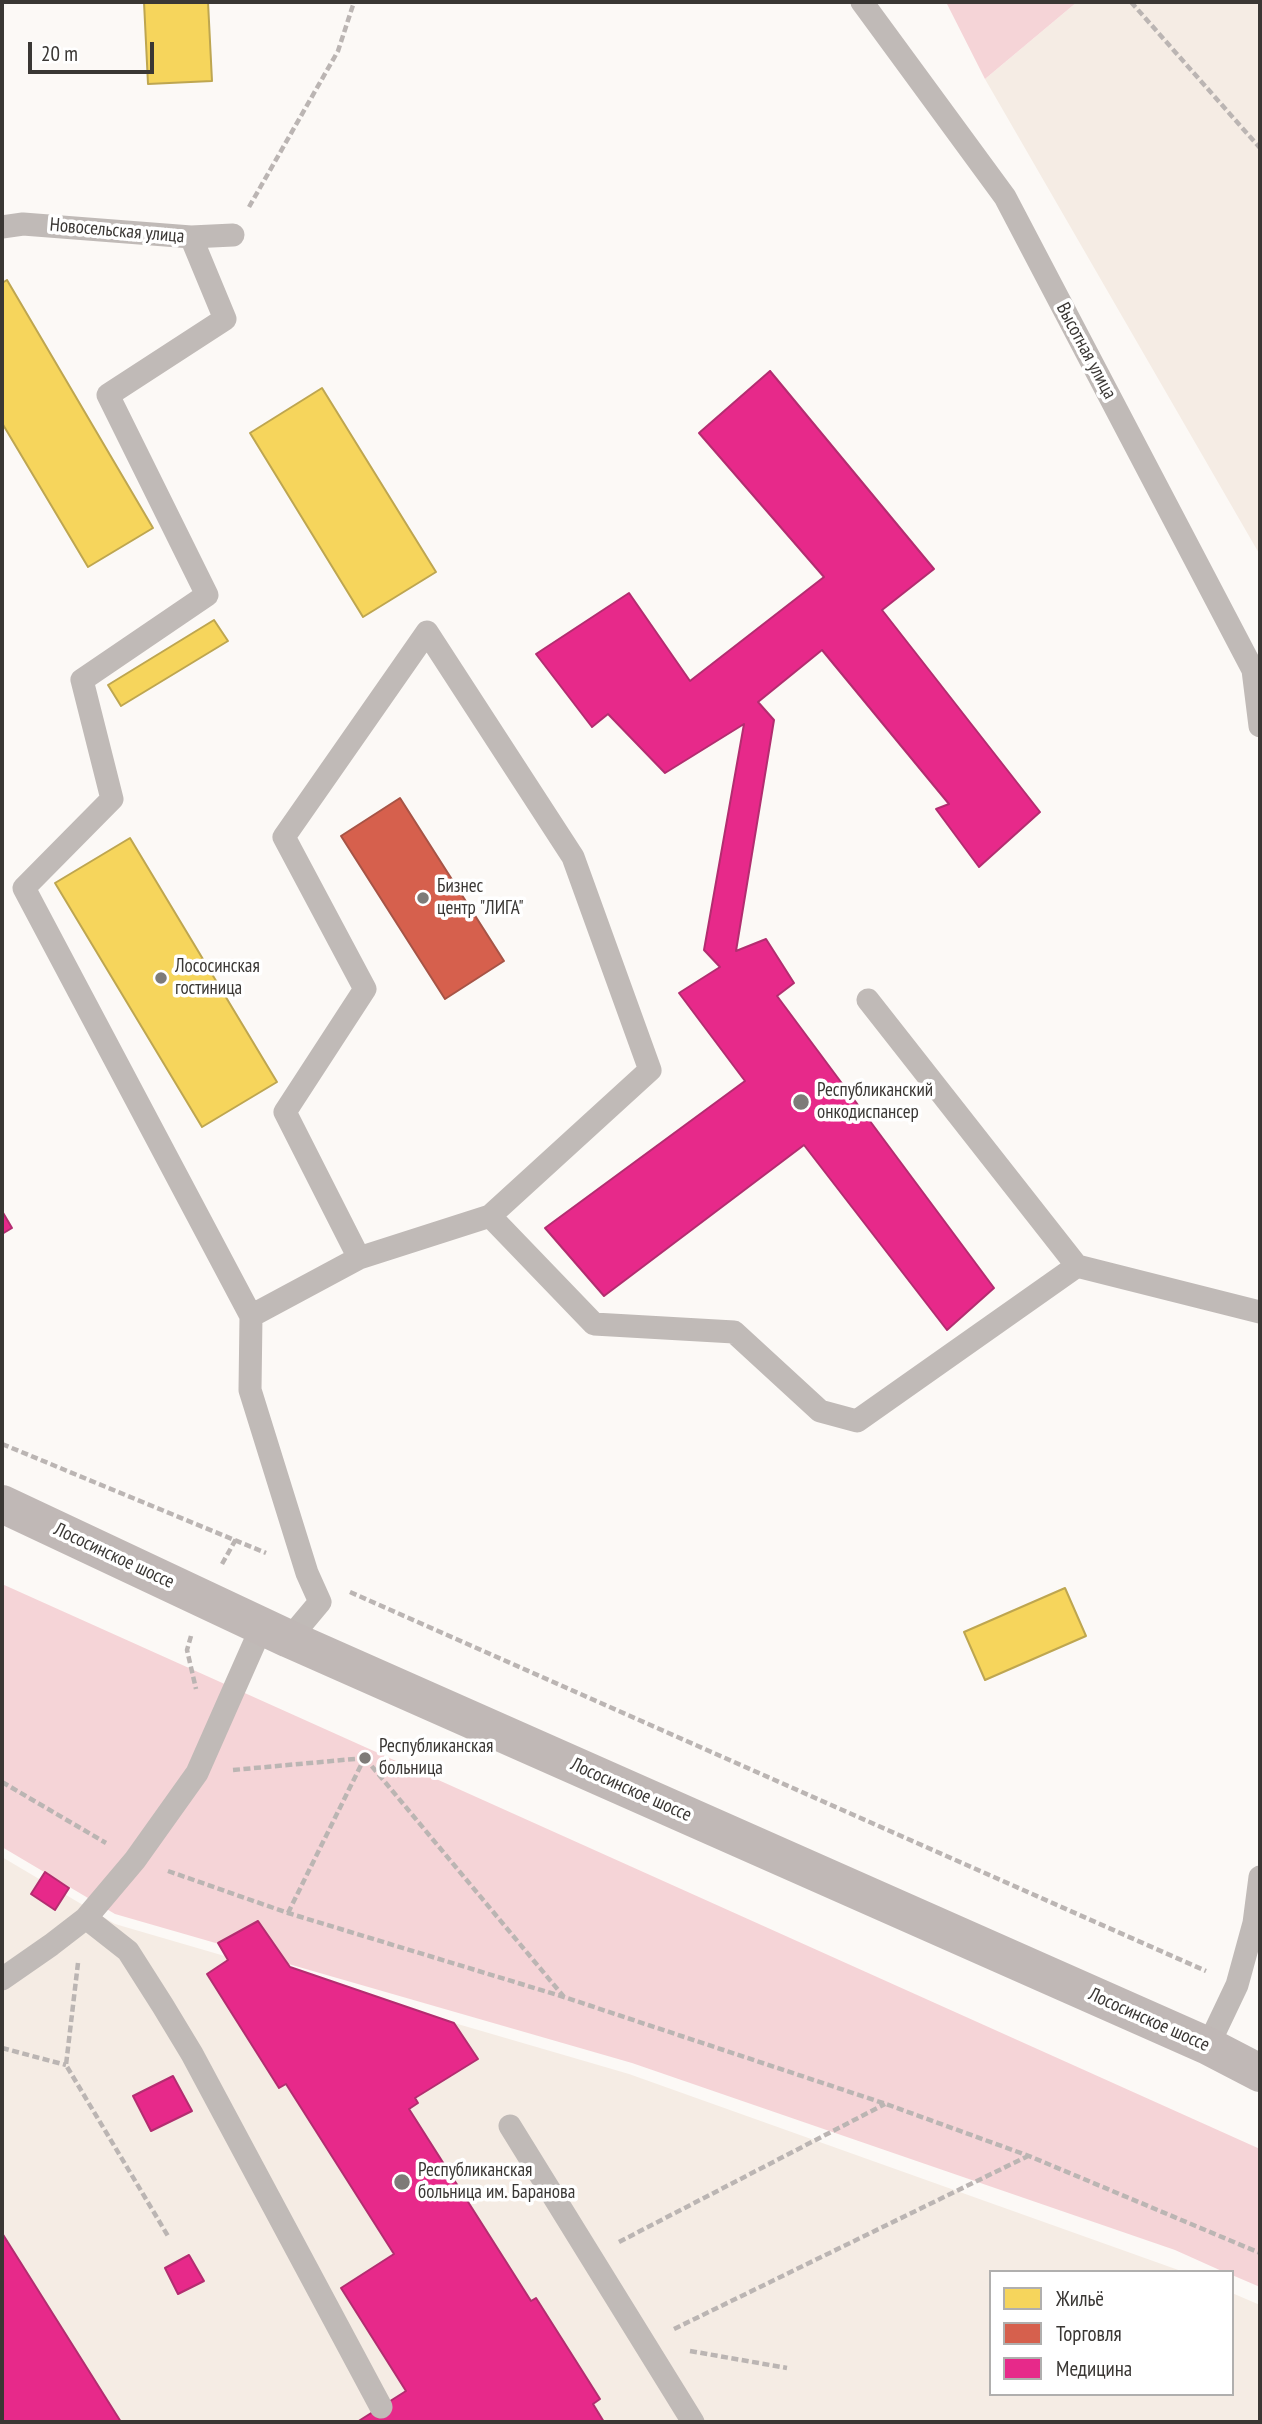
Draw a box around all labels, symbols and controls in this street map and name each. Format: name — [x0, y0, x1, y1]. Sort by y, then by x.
scale bar — [32, 28, 158, 72]
text: 20 m — [41, 40, 78, 67]
street label: Новосельская улица — [49, 214, 185, 248]
street label: Высотная улица — [1051, 299, 1121, 403]
place label: Бизнес центр "ЛИГА" — [437, 876, 524, 920]
marker: Бизнес центр "ЛИГА" — [415, 890, 431, 906]
place label: Лососинская гостиница — [175, 956, 260, 1000]
marker: Лососинская гостиница — [153, 970, 169, 986]
place label: Республиканский онкодиспансер — [817, 1080, 933, 1124]
marker: Республиканский онкодиспансер — [791, 1092, 811, 1112]
street label: Лососинское шоссе — [50, 1518, 178, 1594]
place label: Республиканская больница — [379, 1736, 493, 1780]
marker: Республиканская больница — [357, 1750, 373, 1766]
street label: Лососинское шоссе — [567, 1753, 695, 1827]
street label: Лососинское шоссе — [1085, 1983, 1213, 2057]
place label: Республиканская больница им. Баранова — [418, 2160, 575, 2204]
marker: Республиканская больница им. Баранова — [392, 2172, 412, 2192]
legend — [989, 2270, 1234, 2396]
text: Жильё — [1056, 2285, 1104, 2312]
text: Торговля — [1056, 2320, 1122, 2347]
text: Медицина — [1056, 2355, 1132, 2382]

